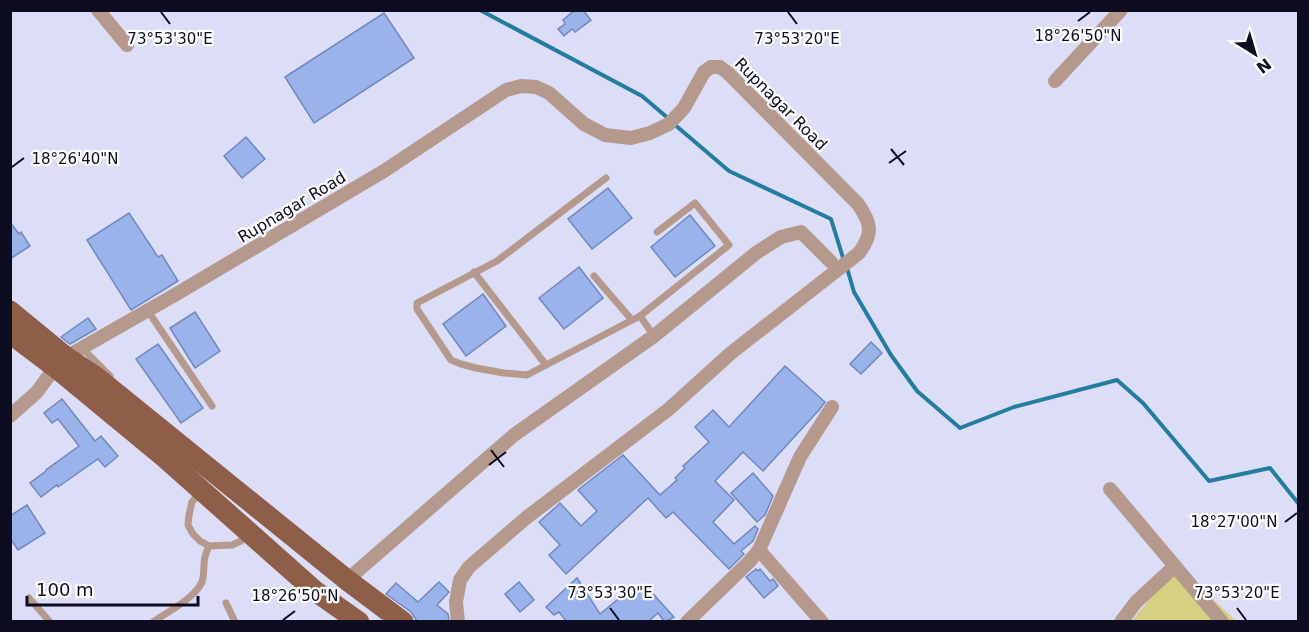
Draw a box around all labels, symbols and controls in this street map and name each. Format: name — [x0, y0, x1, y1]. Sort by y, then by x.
north arrow — [1225, 24, 1285, 84]
text: 18°26'50"N — [1034, 27, 1122, 45]
text: 73°53'30"E — [127, 30, 213, 48]
text: 73°53'20"E — [754, 30, 840, 48]
street label: Rupnagar Road — [731, 54, 831, 154]
text: N — [1253, 54, 1275, 77]
text: 18°26'40"N — [31, 150, 119, 168]
street label: Rupnagar Road — [235, 167, 349, 247]
text: 18°27'00"N — [1190, 513, 1278, 531]
scale bar — [27, 569, 198, 607]
text: 100 m — [36, 579, 94, 600]
text: 73°53'30"E — [567, 584, 653, 602]
text: 73°53'20"E — [1194, 584, 1280, 602]
text: 18°26'50"N — [251, 587, 339, 605]

